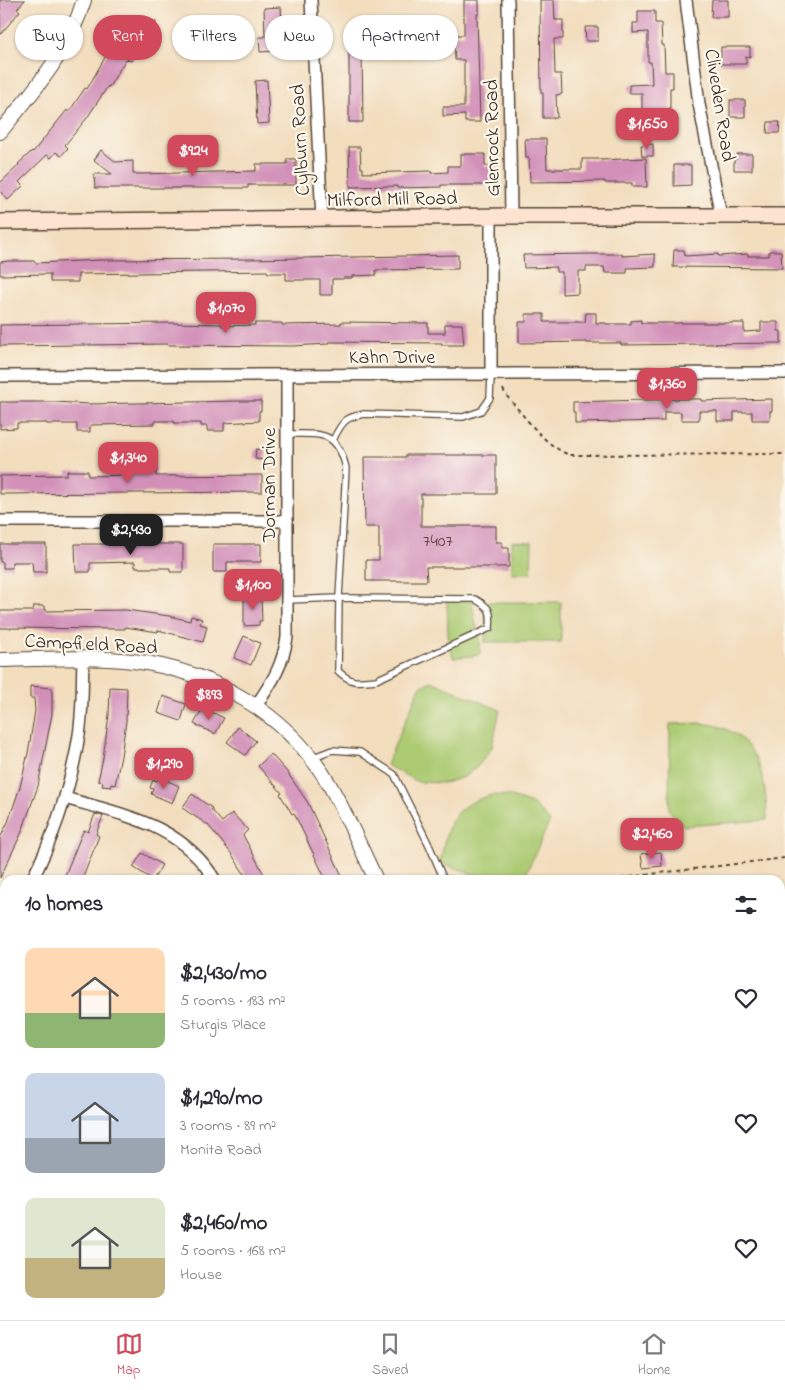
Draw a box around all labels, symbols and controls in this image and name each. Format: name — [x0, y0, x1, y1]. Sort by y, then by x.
chip: Buy — [15, 15, 83, 60]
chip: Rent — [93, 15, 162, 60]
chip: Filters — [172, 15, 255, 60]
chip: New — [265, 15, 333, 60]
chip: Apartment — [343, 15, 458, 60]
street label: Cliveden Road — [695, 47, 742, 164]
street label: Glenrock Road — [478, 79, 509, 197]
street label: Cylburn Road — [284, 83, 319, 197]
pin: $1,650 — [606, 108, 688, 150]
text: $1,650 — [627, 112, 667, 136]
pin: $924 — [163, 134, 223, 177]
text: $924 — [178, 139, 208, 163]
street label: Milford Mill Road — [326, 185, 458, 216]
pin: $1,070 — [185, 292, 267, 334]
text: $1,070 — [207, 296, 245, 320]
street label: Kahn Drive — [349, 344, 435, 373]
pin: $1,360 — [626, 368, 708, 410]
text: $1,360 — [648, 372, 686, 396]
street label: Dorman Drive — [256, 428, 285, 543]
pin: $1,340 — [87, 442, 169, 484]
text: $1,340 — [109, 446, 147, 470]
pin: $2,430 — [90, 514, 172, 556]
text: $2,430 — [111, 518, 151, 542]
house number: 7407 — [423, 529, 454, 555]
pin: $1,100 — [212, 568, 294, 611]
text: $1,100 — [235, 573, 271, 597]
street label: Campfield Road — [24, 628, 158, 663]
pin: $893 — [179, 678, 239, 721]
text: $893 — [195, 683, 223, 707]
pin: $1,290 — [123, 748, 205, 790]
text: $1,290 — [145, 752, 183, 776]
pin: $2,460 — [611, 818, 693, 860]
text: $2,460 — [632, 822, 672, 846]
text: 10 homes — [25, 890, 103, 920]
icon: filters — [732, 891, 760, 919]
text: $2,430/mo — [180, 959, 267, 989]
icon: home — [65, 968, 125, 1028]
icon: heart — [732, 984, 760, 1012]
text: 5 rooms · 183 m² — [180, 989, 286, 1013]
text: Sturgis Place — [180, 1013, 266, 1037]
text: $1,290/mo — [180, 1084, 263, 1114]
icon: home — [65, 1093, 125, 1153]
icon: heart — [732, 1109, 760, 1137]
text: 3 rooms · 89 m² — [180, 1114, 276, 1138]
text: Monita Road — [180, 1138, 262, 1162]
text: $2,460/mo — [180, 1209, 267, 1239]
icon: home — [65, 1218, 125, 1278]
icon: heart — [732, 1234, 760, 1262]
text: 5 rooms · 168 m² — [180, 1239, 286, 1263]
text: House — [180, 1263, 222, 1287]
tab: Map — [115, 1330, 143, 1381]
tab: Saved — [372, 1330, 408, 1381]
tab: Home — [638, 1330, 670, 1381]

